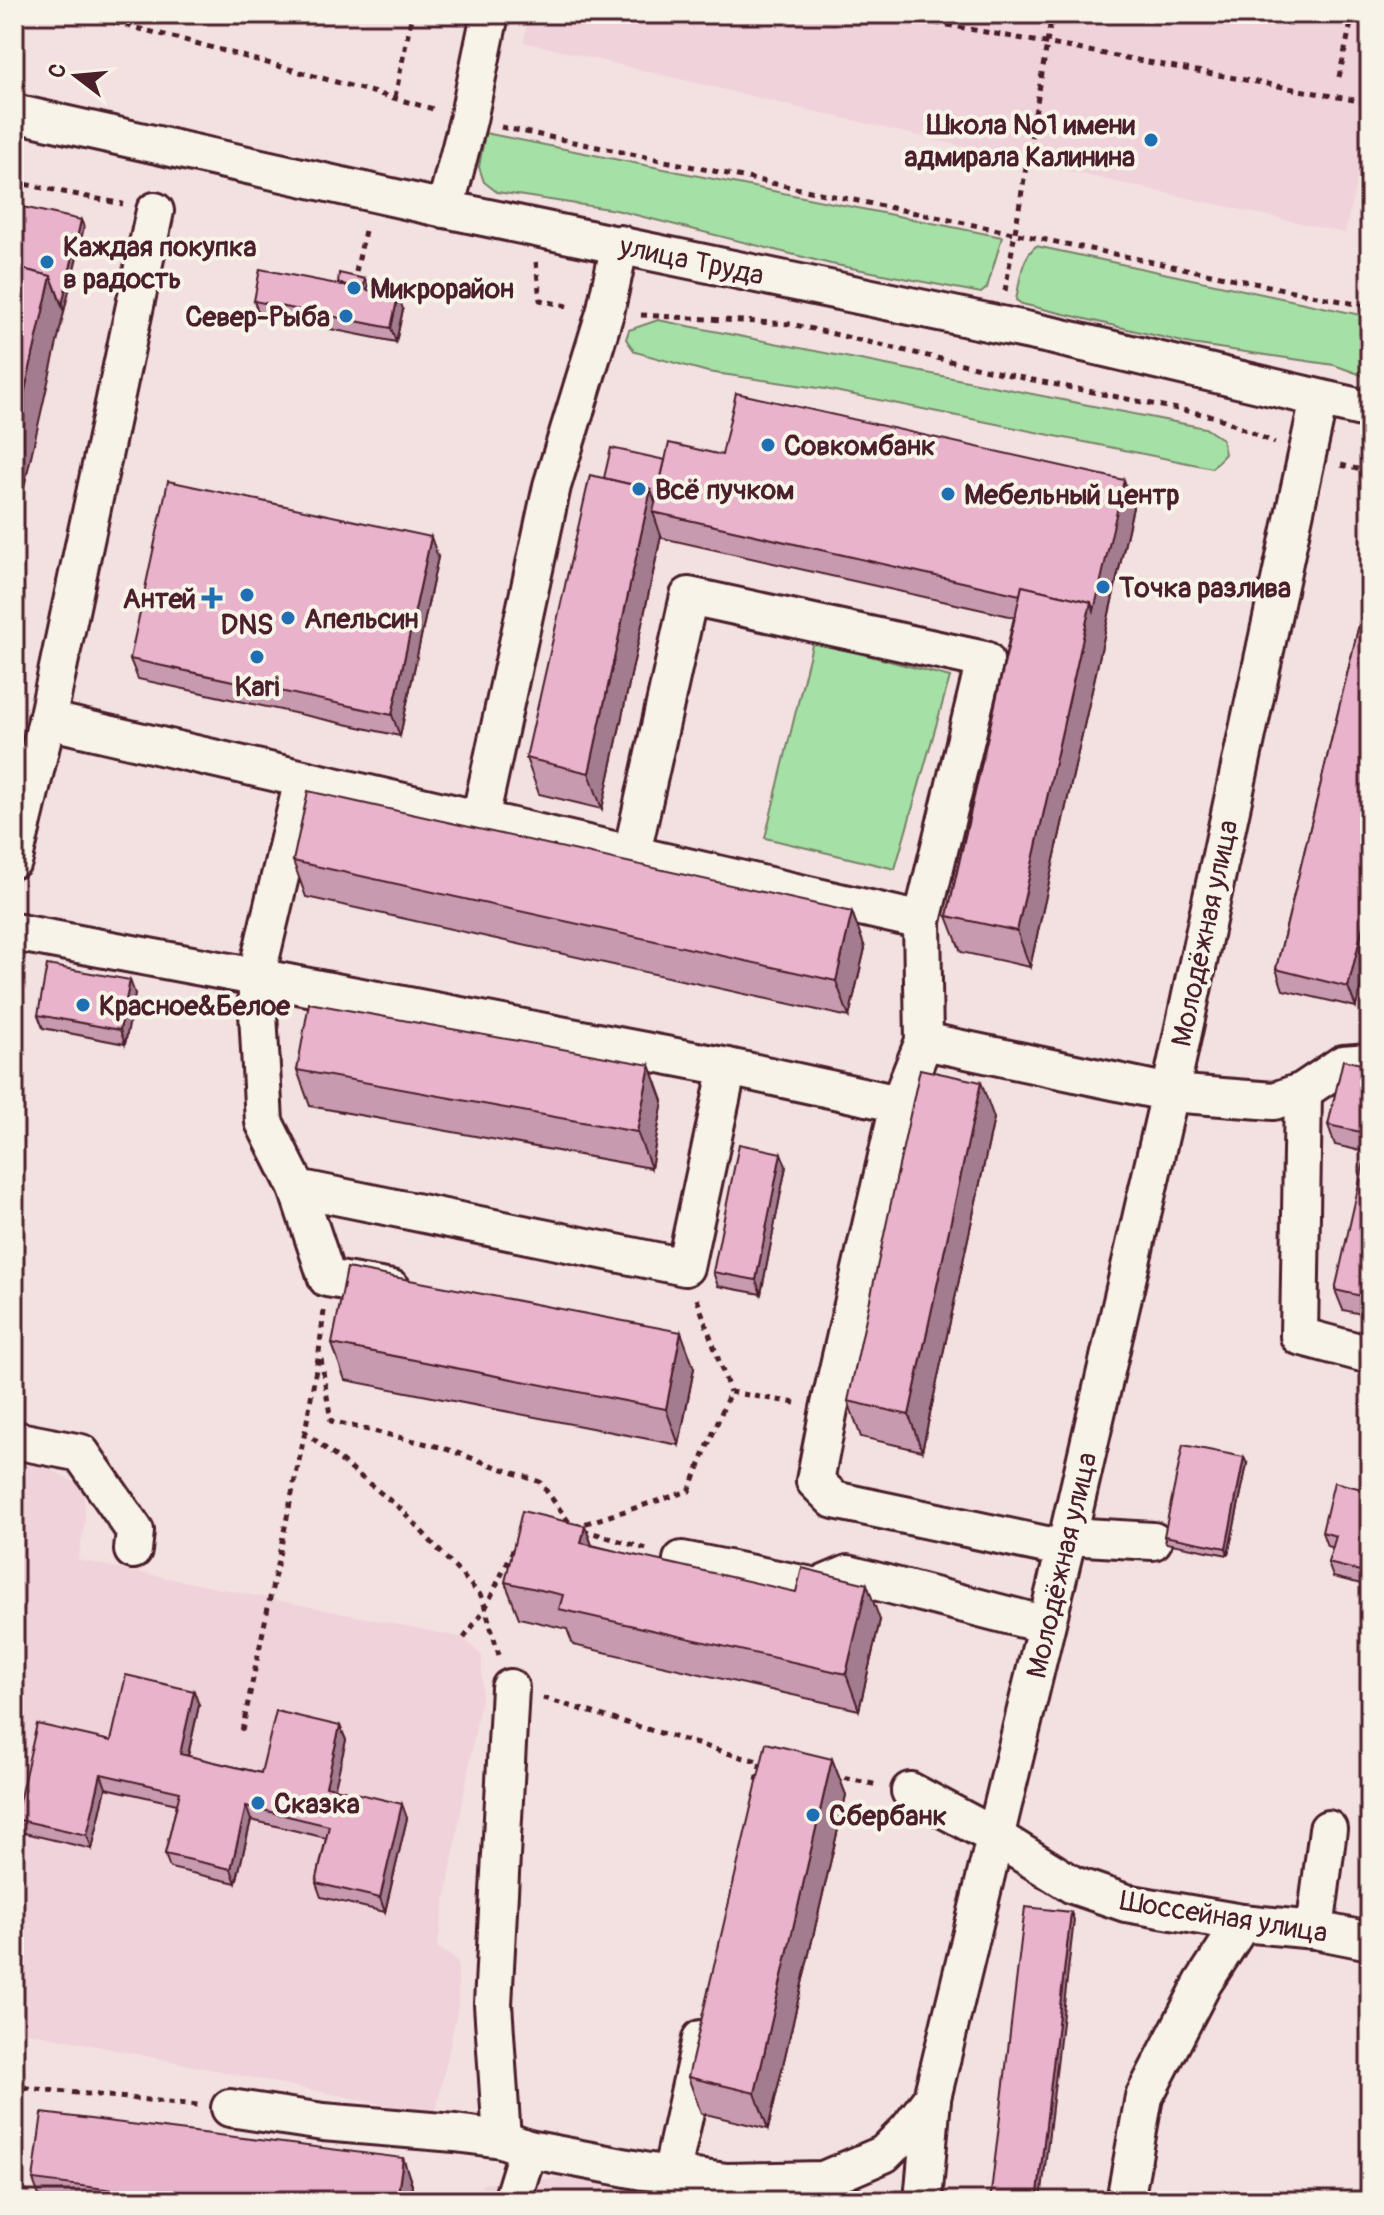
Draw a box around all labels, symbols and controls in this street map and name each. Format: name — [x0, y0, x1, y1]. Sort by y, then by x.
north arrow — [36, 36, 116, 116]
text: С — [42, 60, 73, 81]
place label: Школа №1 имени адмирала Калинина — [904, 108, 1136, 175]
marker: Школа №1 имени адмирала Калинина — [1142, 131, 1160, 149]
street label: улица Труда — [615, 229, 767, 294]
place label: Каждая покупка в радость — [63, 230, 257, 297]
marker: Каждая покупка в радость — [38, 253, 56, 271]
place label: Микрорайон — [370, 272, 514, 307]
marker: Микрорайон — [345, 279, 363, 297]
place label: Север-Рыба — [185, 300, 330, 335]
marker: Север-Рыба — [337, 307, 355, 325]
place label: Совкомбанк — [784, 429, 936, 464]
marker: Совкомбанк — [759, 436, 777, 454]
place label: Всё пучком — [655, 473, 795, 508]
place label: Мебельный центр — [964, 478, 1180, 513]
marker: Всё пучком — [630, 480, 648, 498]
marker: Мебельный центр — [939, 485, 957, 503]
place label: Точка разлива — [1118, 571, 1291, 606]
marker: Точка разлива — [1094, 578, 1112, 596]
place label: Антей — [123, 582, 196, 617]
marker: DNS — [238, 586, 256, 604]
marker: Антей — [203, 589, 221, 607]
place label: Апельсин — [304, 602, 419, 637]
place label: DNS — [221, 608, 273, 643]
marker: Апельсин — [279, 609, 297, 627]
marker: Kari — [248, 648, 266, 666]
place label: Kari — [235, 670, 279, 705]
street label: Молодёжная улица — [1164, 817, 1247, 1050]
place label: Красное&Белое — [99, 989, 291, 1024]
marker: Красное&Белое — [74, 996, 92, 1014]
street label: Молодёжная улица — [1019, 1449, 1105, 1682]
place label: Сказка — [274, 1787, 360, 1822]
marker: Сказка — [249, 1794, 267, 1812]
place label: Сбербанк — [829, 1799, 947, 1834]
marker: Сбербанк — [804, 1806, 822, 1824]
street label: Шоссейная улица — [1118, 1884, 1330, 1951]

